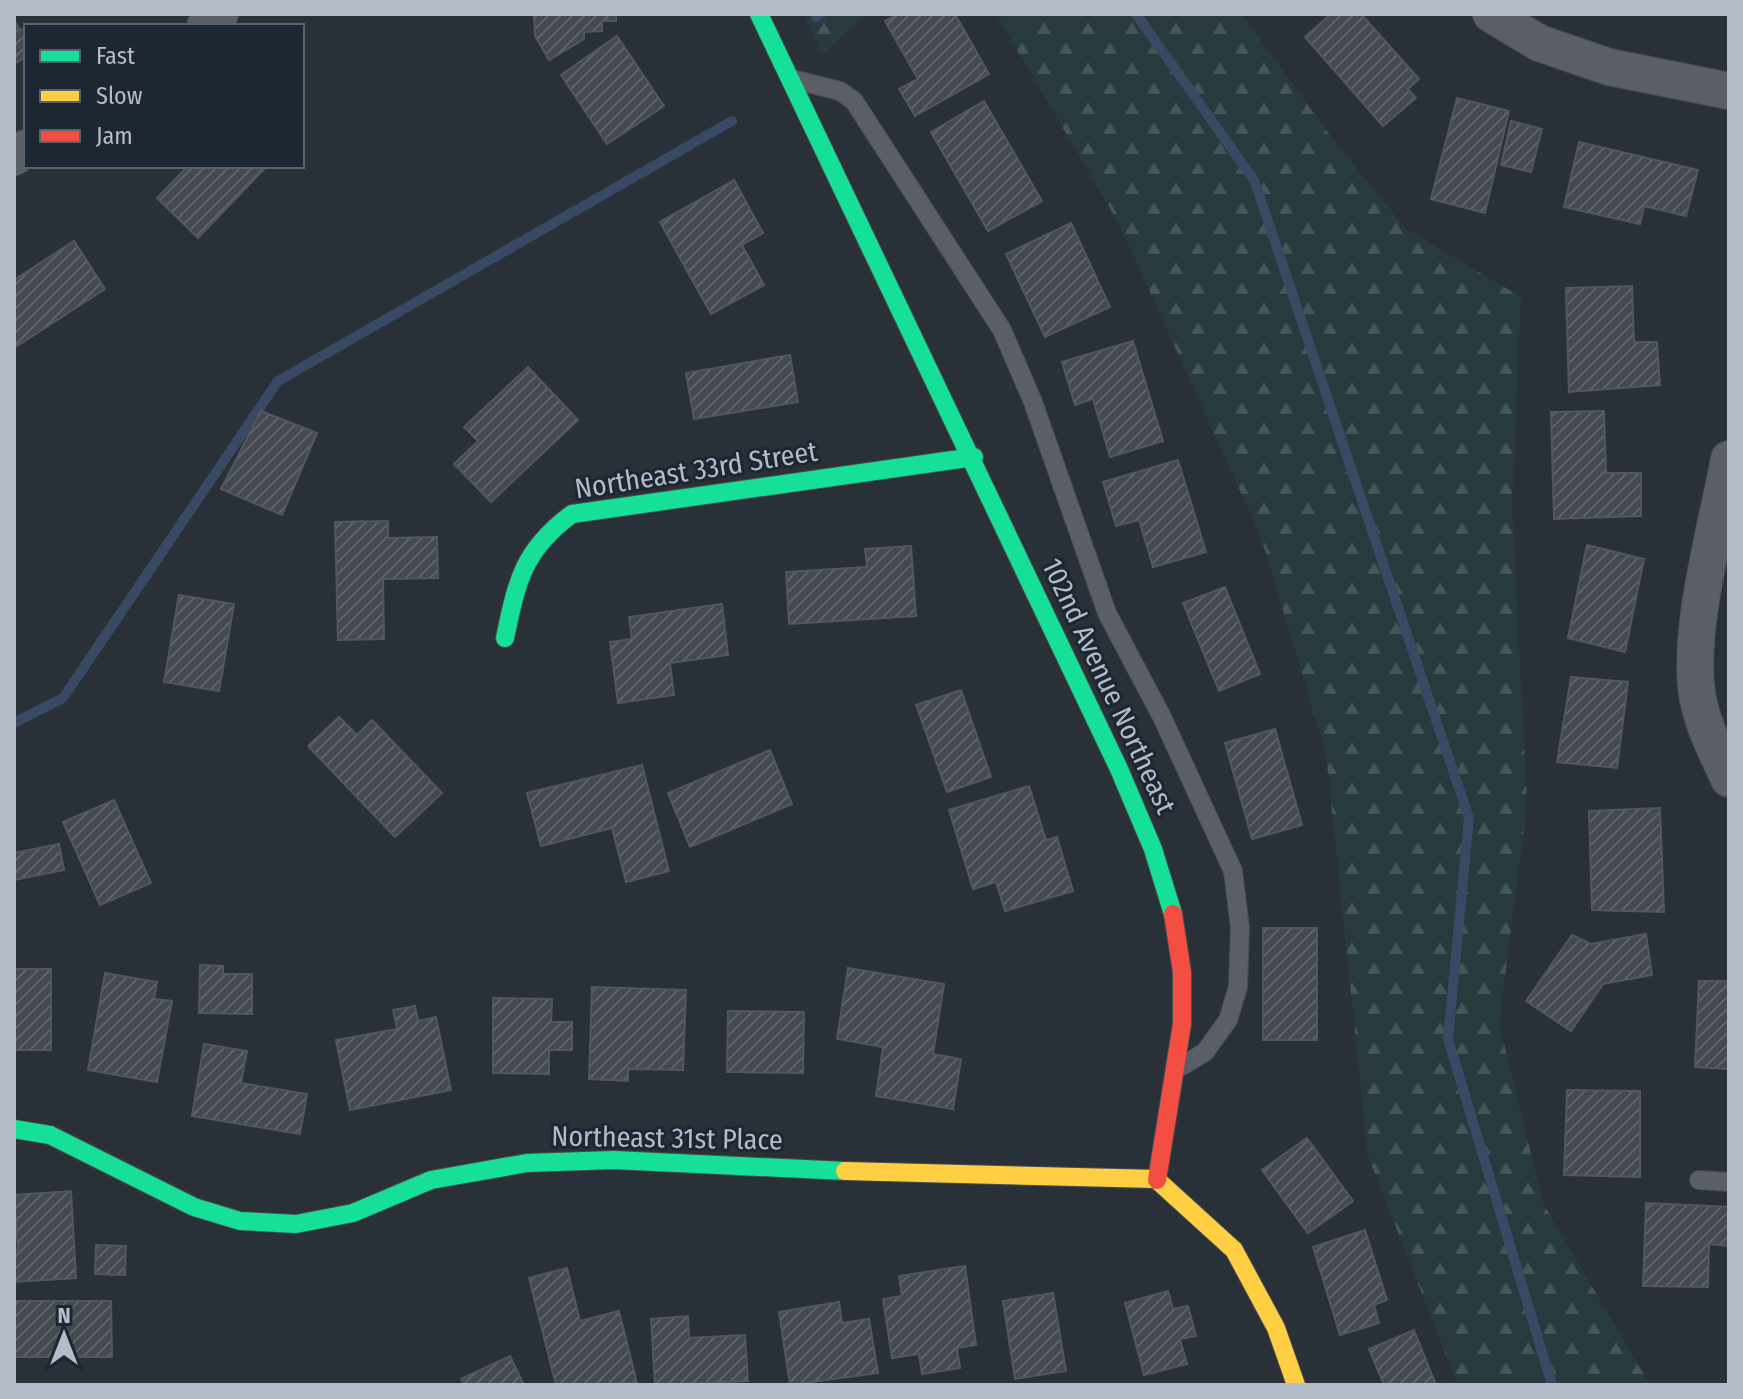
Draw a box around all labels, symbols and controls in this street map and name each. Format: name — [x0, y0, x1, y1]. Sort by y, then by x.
legend — [24, 24, 304, 168]
text: Fast — [96, 42, 135, 70]
text: Slow — [96, 82, 143, 110]
text: Jam — [96, 122, 133, 150]
street label: Northeast 33rd Street — [572, 434, 820, 505]
street label: 102nd Avenue Northeast — [1035, 553, 1183, 820]
street label: Northeast 31st Place — [551, 1119, 783, 1157]
north arrow — [24, 1295, 104, 1375]
text: N — [57, 1302, 71, 1329]

